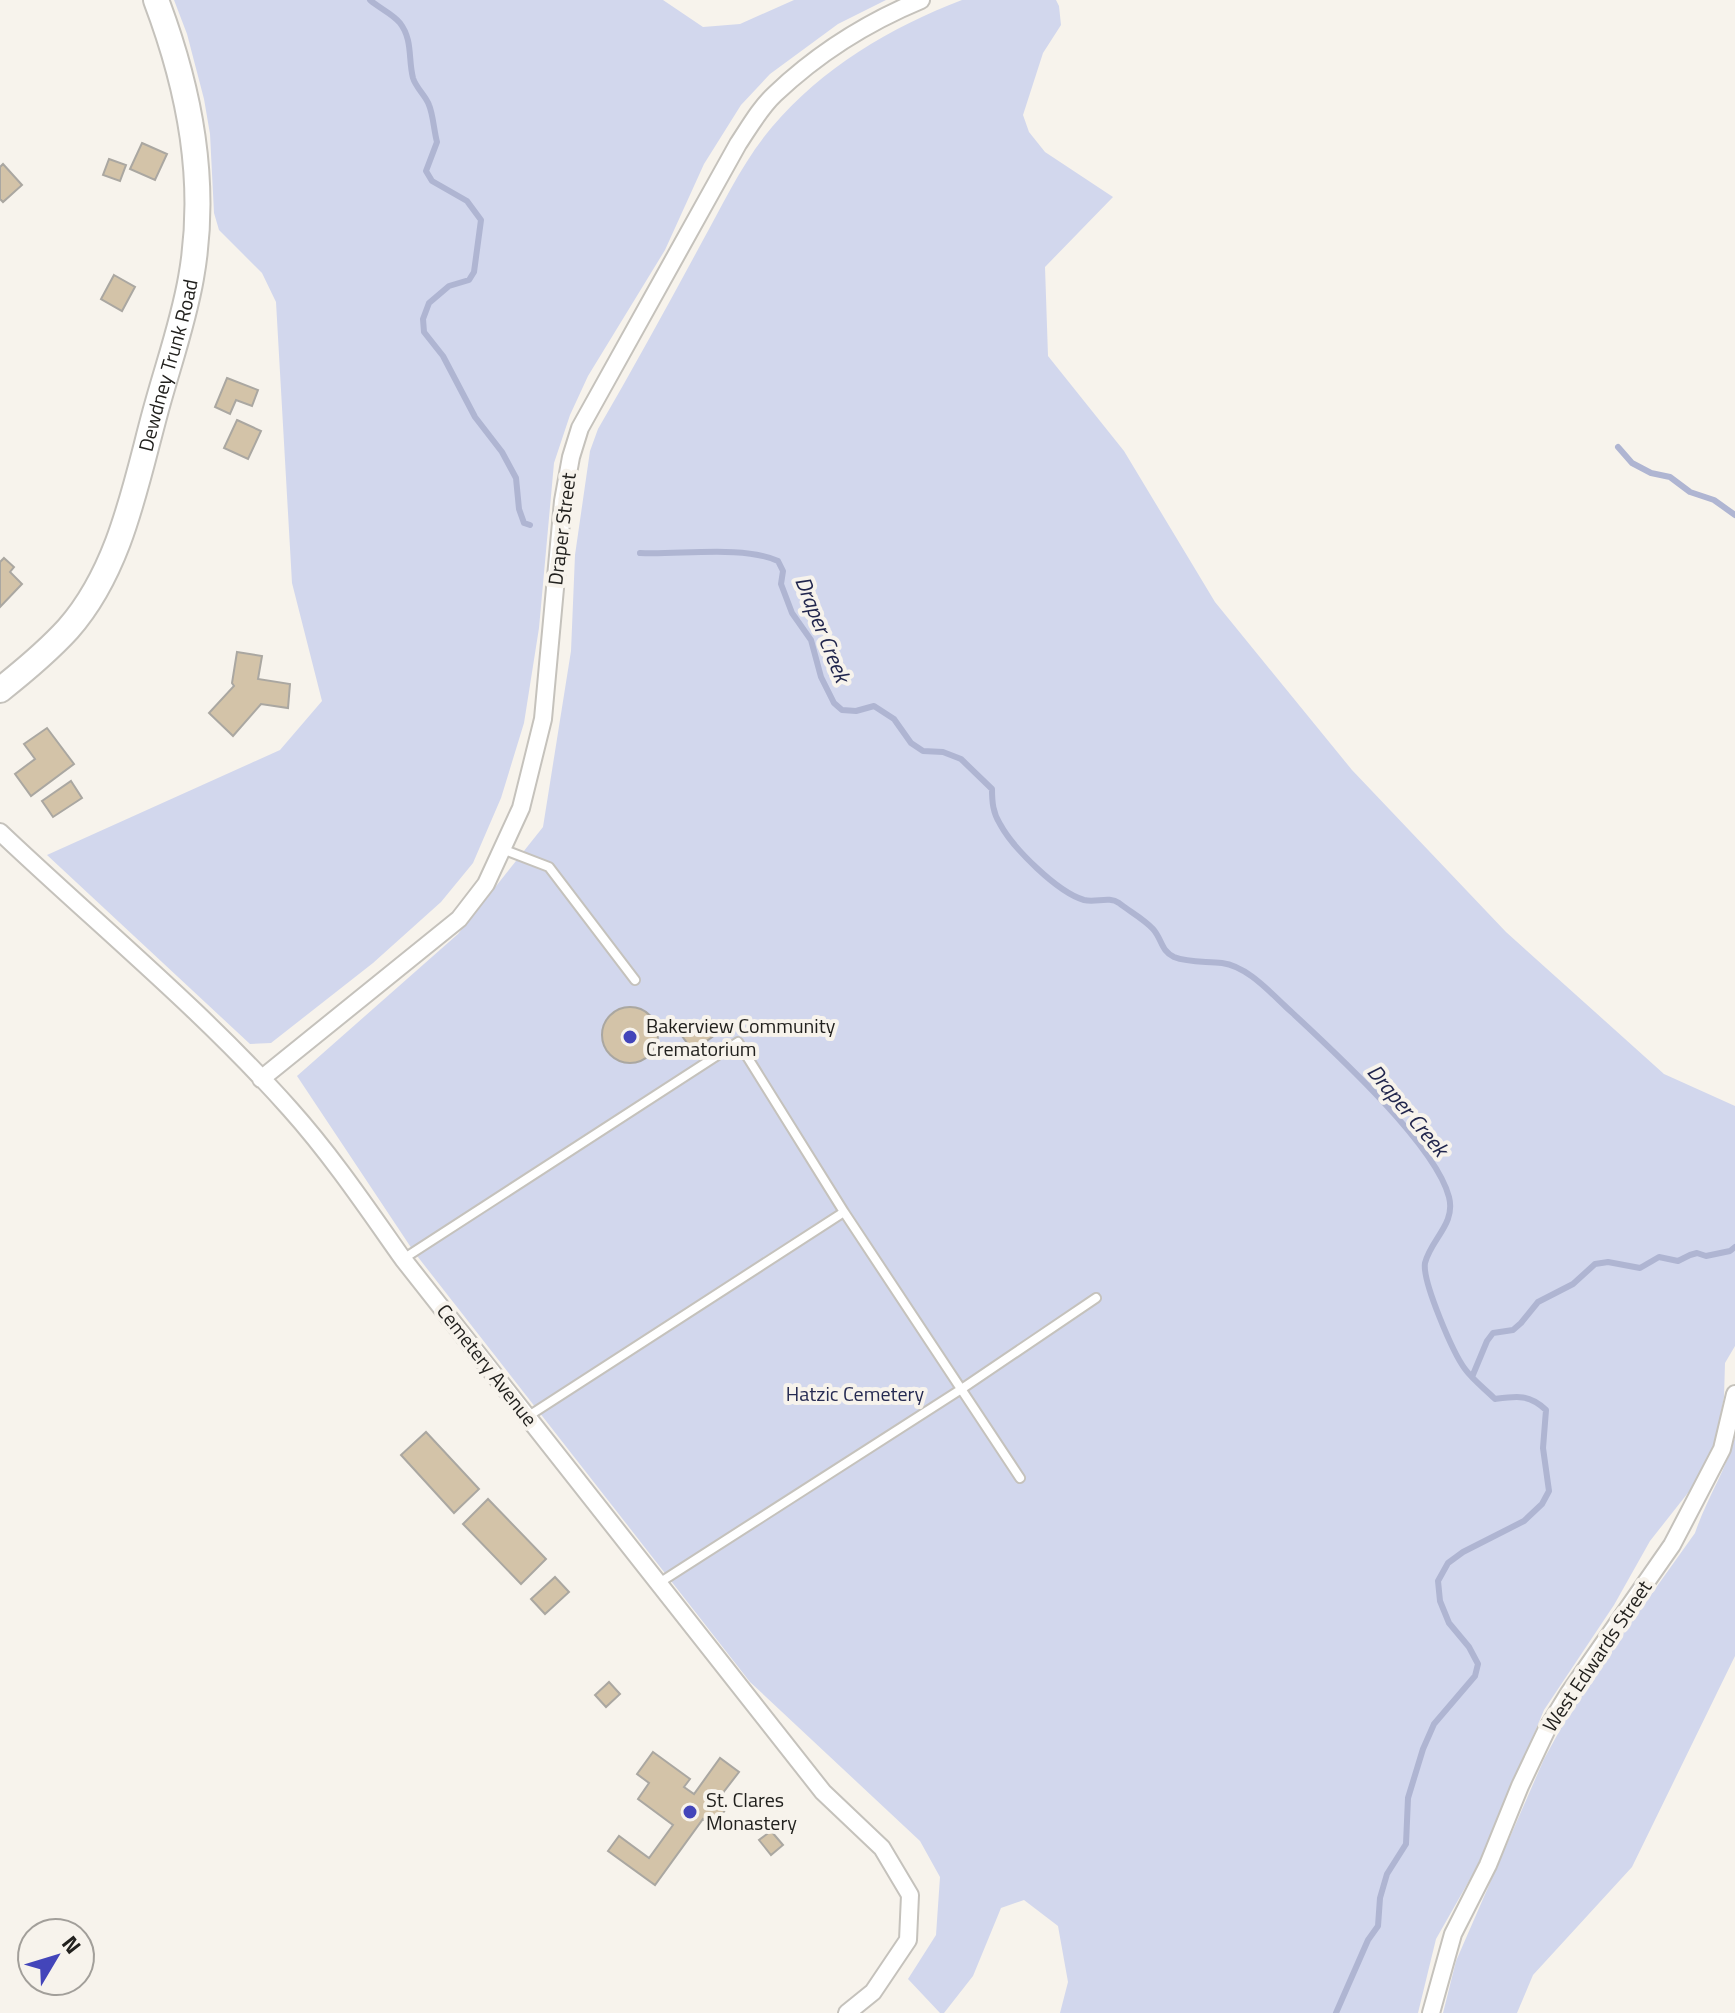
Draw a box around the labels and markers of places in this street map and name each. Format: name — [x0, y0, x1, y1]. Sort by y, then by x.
place label: Bakerview Community Crematorium — [646, 1010, 836, 1064]
marker: Bakerview Community Crematorium — [621, 1028, 639, 1046]
place label: St. Clares Monastery — [706, 1784, 797, 1838]
marker: St. Clares Monastery — [681, 1803, 699, 1821]

